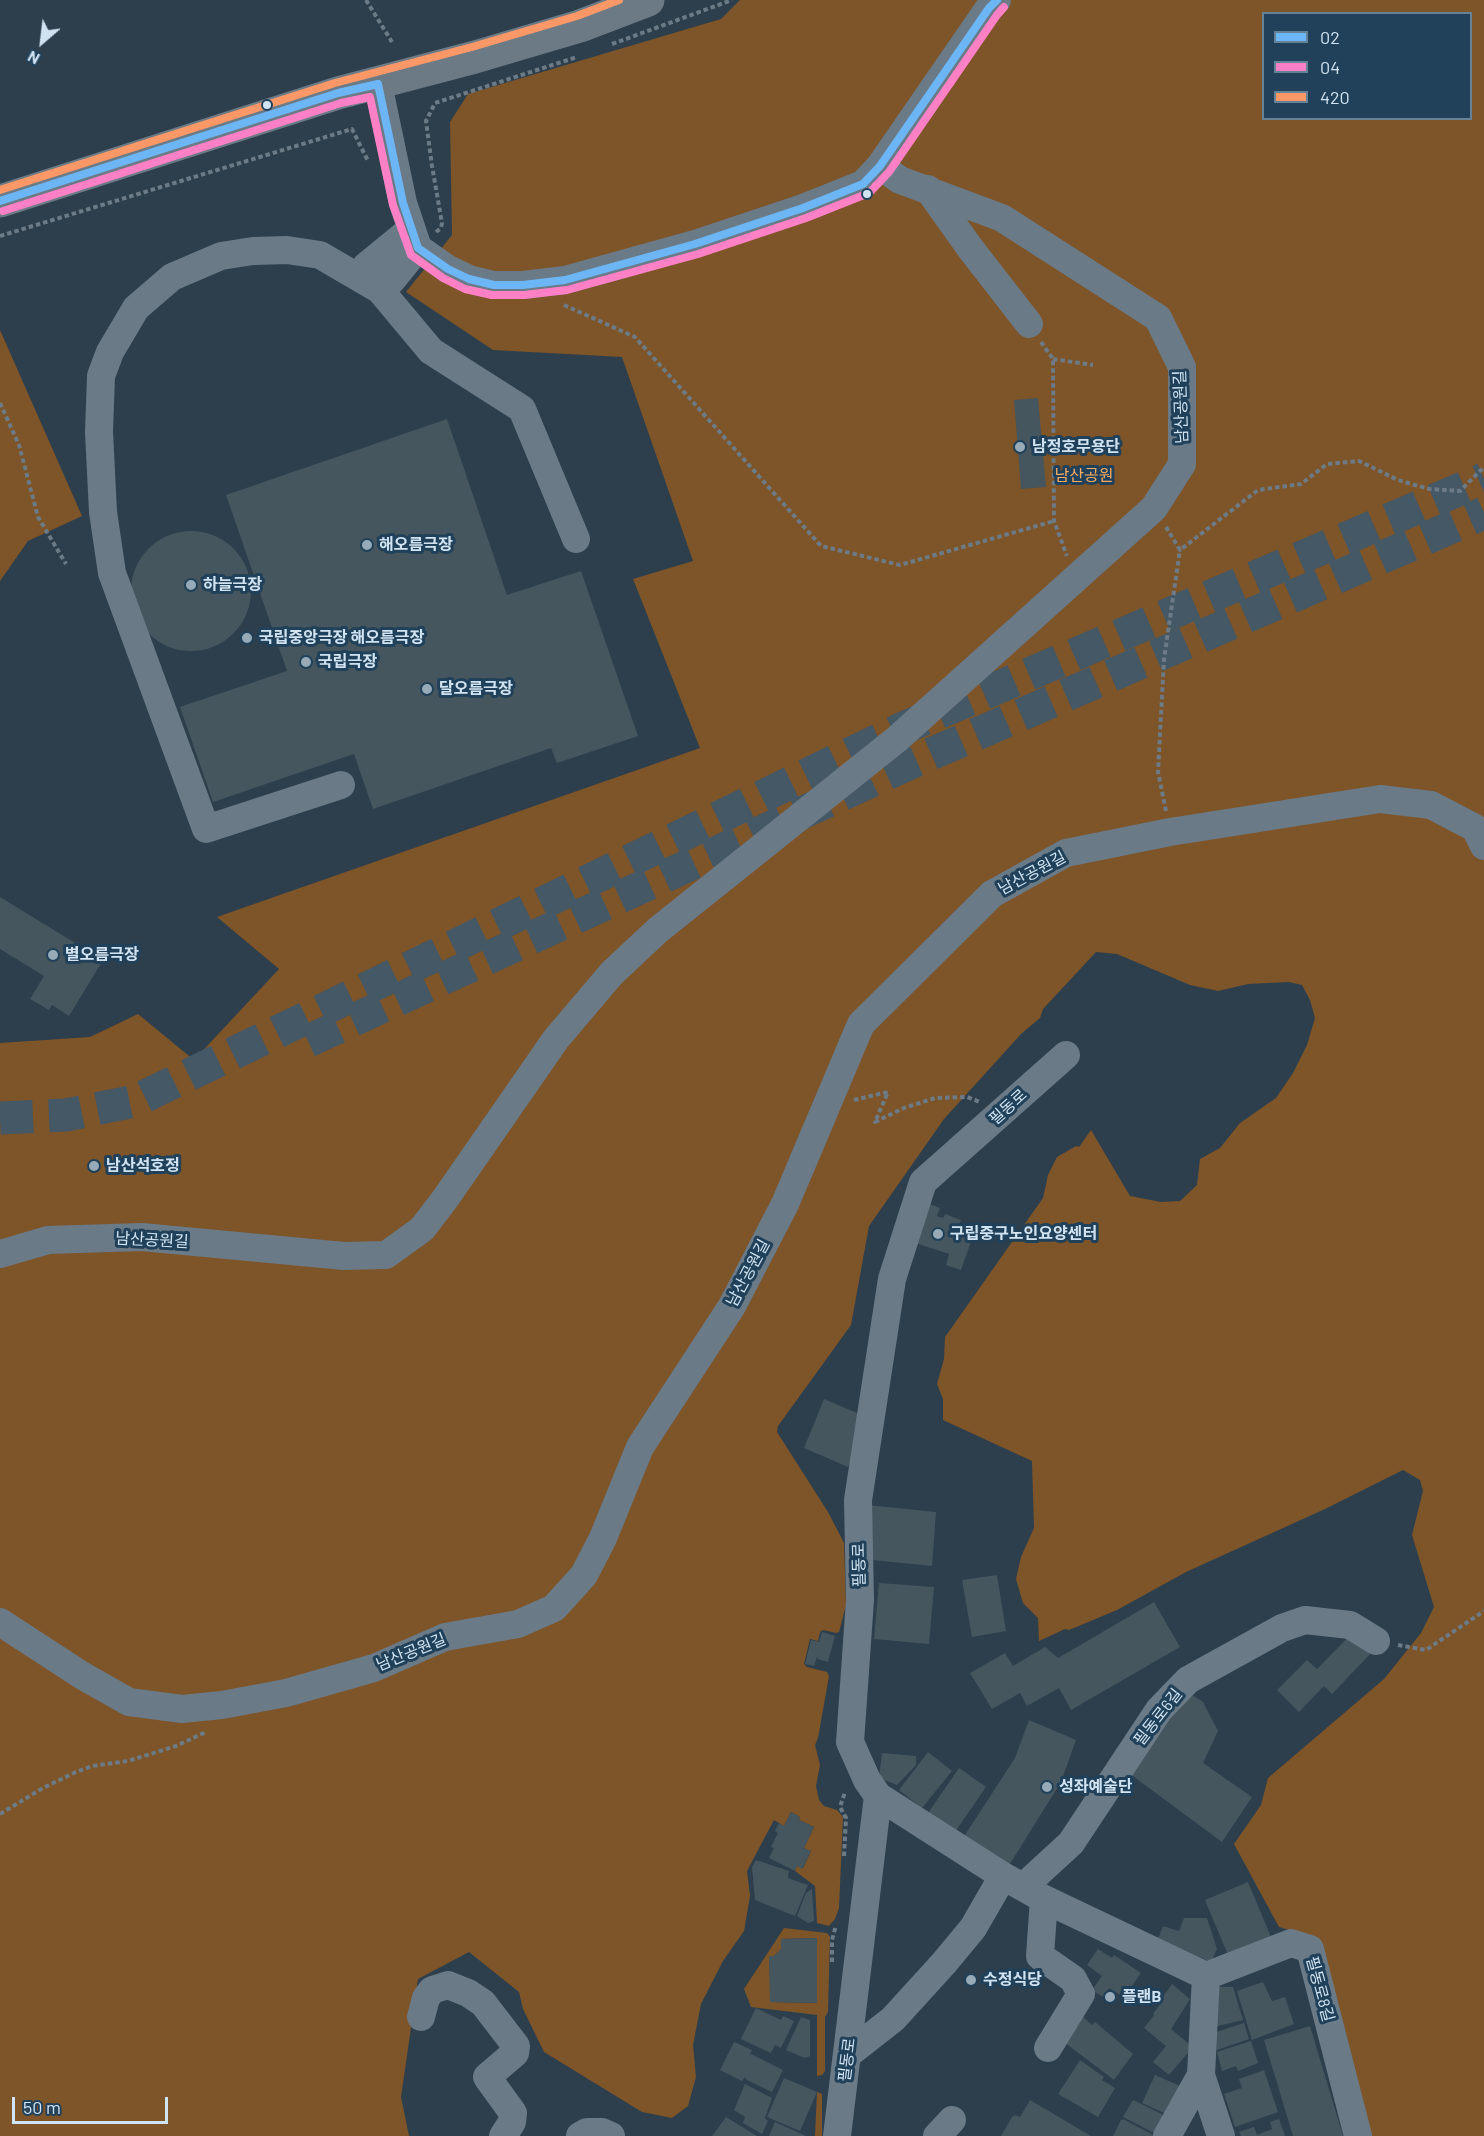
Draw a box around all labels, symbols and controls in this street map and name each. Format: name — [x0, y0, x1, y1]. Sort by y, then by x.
north arrow — [12, 12, 72, 72]
legend — [1262, 12, 1472, 120]
text: 02 — [1320, 26, 1340, 48]
text: N — [24, 47, 42, 69]
text: 04 — [1320, 56, 1340, 78]
text: 420 — [1320, 86, 1350, 108]
unlabelled marker — [261, 99, 273, 111]
unlabelled marker — [861, 188, 873, 200]
street label: 남산공원길 — [1170, 370, 1192, 444]
place label: 남정호무용단 — [1032, 437, 1120, 457]
marker: 남정호무용단 — [1013, 440, 1027, 454]
park label: 남산공원 — [1055, 466, 1113, 486]
place label: 해오름극장 — [379, 535, 453, 555]
marker: 해오름극장 — [360, 538, 374, 552]
place label: 하늘극장 — [203, 575, 262, 595]
marker: 하늘극장 — [184, 578, 198, 592]
place label: 국립중앙극장 해오름극장 — [259, 628, 424, 648]
marker: 국립중앙극장 해오름극장 — [240, 631, 254, 645]
place label: 국립극장 — [318, 652, 377, 672]
marker: 국립극장 — [299, 655, 313, 669]
place label: 달오름극장 — [439, 679, 513, 699]
marker: 달오름극장 — [420, 682, 434, 696]
street label: 남산공원길 — [995, 847, 1069, 899]
place label: 별오름극장 — [65, 945, 139, 965]
marker: 별오름극장 — [46, 948, 60, 962]
street label: 필동로 — [985, 1085, 1031, 1129]
place label: 남산석호정 — [106, 1156, 180, 1176]
marker: 남산석호정 — [87, 1159, 101, 1173]
place label: 구립중구노인요양센터 — [950, 1224, 1097, 1244]
marker: 구립중구노인요양센터 — [931, 1227, 945, 1241]
street label: 남산공원길 — [115, 1228, 189, 1252]
street label: 남산공원길 — [722, 1236, 774, 1310]
street label: 필동로 — [849, 1543, 869, 1587]
street label: 남산공원길 — [373, 1629, 449, 1675]
street label: 필동로6길 — [1130, 1685, 1186, 1749]
place label: 성좌예술단 — [1059, 1777, 1133, 1797]
marker: 성좌예술단 — [1040, 1780, 1054, 1794]
street label: 필동로8길 — [1302, 1954, 1338, 2024]
place label: 수정식당 — [983, 1970, 1042, 1990]
marker: 수정식당 — [964, 1973, 978, 1987]
place label: 플랜B — [1122, 1987, 1161, 2007]
marker: 플랜B — [1103, 1990, 1117, 2004]
street label: 필동로 — [835, 2037, 859, 2083]
scale bar — [15, 2085, 171, 2123]
text: 50 m — [23, 2096, 61, 2118]

